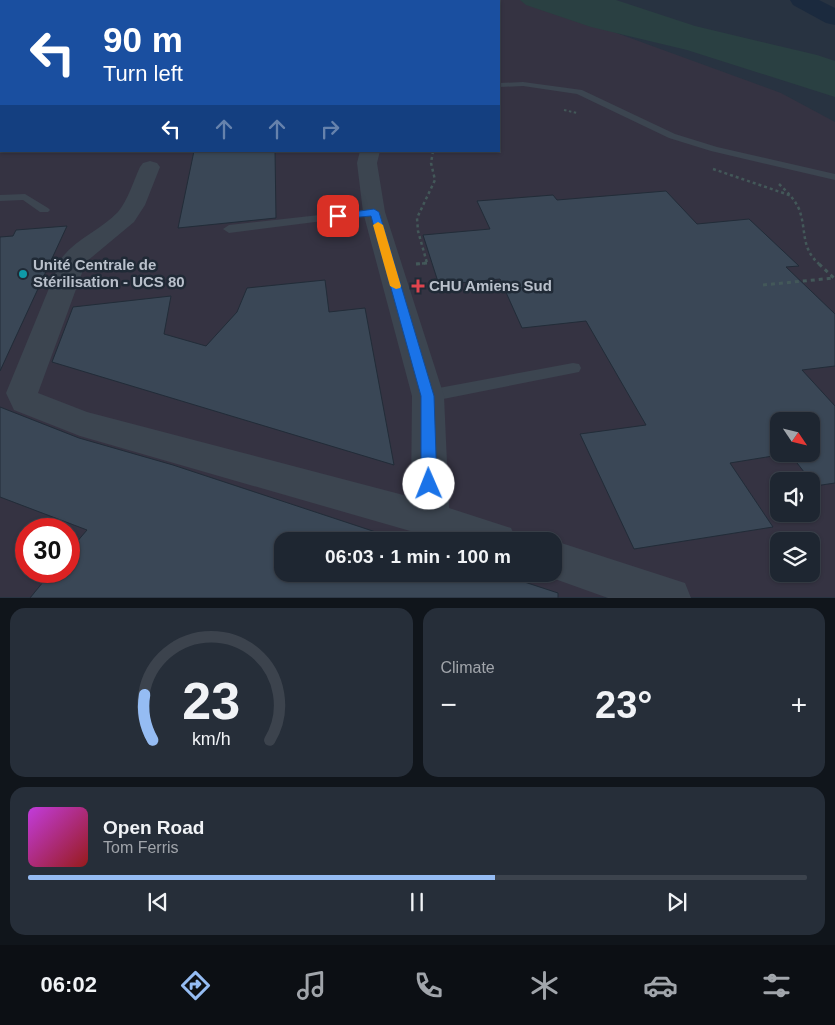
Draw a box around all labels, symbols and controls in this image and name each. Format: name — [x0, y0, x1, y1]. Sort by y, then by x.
icon: left — [20, 20, 85, 85]
text: 90 m — [103, 20, 183, 59]
text: Turn left — [103, 61, 183, 86]
icon: left — [157, 115, 185, 143]
icon: ahead — [210, 115, 238, 143]
icon: ahead — [263, 115, 291, 143]
icon: right — [316, 115, 344, 143]
pin — [317, 195, 359, 237]
icon: arrive — [324, 202, 352, 230]
place label: Unité Centrale de Stérilisation - UCS 80 — [33, 256, 185, 290]
marker: Unité Centrale de Stérilisation - UCS 80 — [17, 268, 29, 280]
place label: CHU Amiens Sud — [429, 277, 552, 294]
marker: CHU Amiens Sud — [411, 279, 425, 293]
north arrow — [770, 412, 820, 462]
map controls — [770, 412, 820, 582]
position arrow — [402, 457, 454, 509]
button: sound — [770, 472, 820, 522]
speed limit sign: 30 — [15, 518, 80, 583]
button: layers — [770, 532, 820, 582]
text: 06:03 · 1 min · 100 m — [325, 546, 511, 567]
text: Climate — [441, 659, 495, 676]
text: 23 — [182, 672, 240, 730]
text: 23° — [595, 684, 652, 726]
text: − — [441, 689, 457, 720]
text: + — [791, 689, 807, 720]
text: km/h — [192, 729, 231, 749]
text: Open Road — [103, 817, 204, 838]
text: Tom Ferris — [103, 839, 179, 856]
icon: previous — [144, 888, 172, 916]
icon: pause — [403, 888, 431, 916]
icon: next — [663, 888, 691, 916]
icon: directions — [178, 968, 213, 1003]
icon: music — [294, 968, 329, 1003]
icon: phone — [411, 968, 446, 1003]
icon: climate — [527, 968, 562, 1003]
icon: car — [643, 968, 678, 1003]
icon: filters — [759, 968, 794, 1003]
text: 06:02 — [41, 972, 97, 997]

